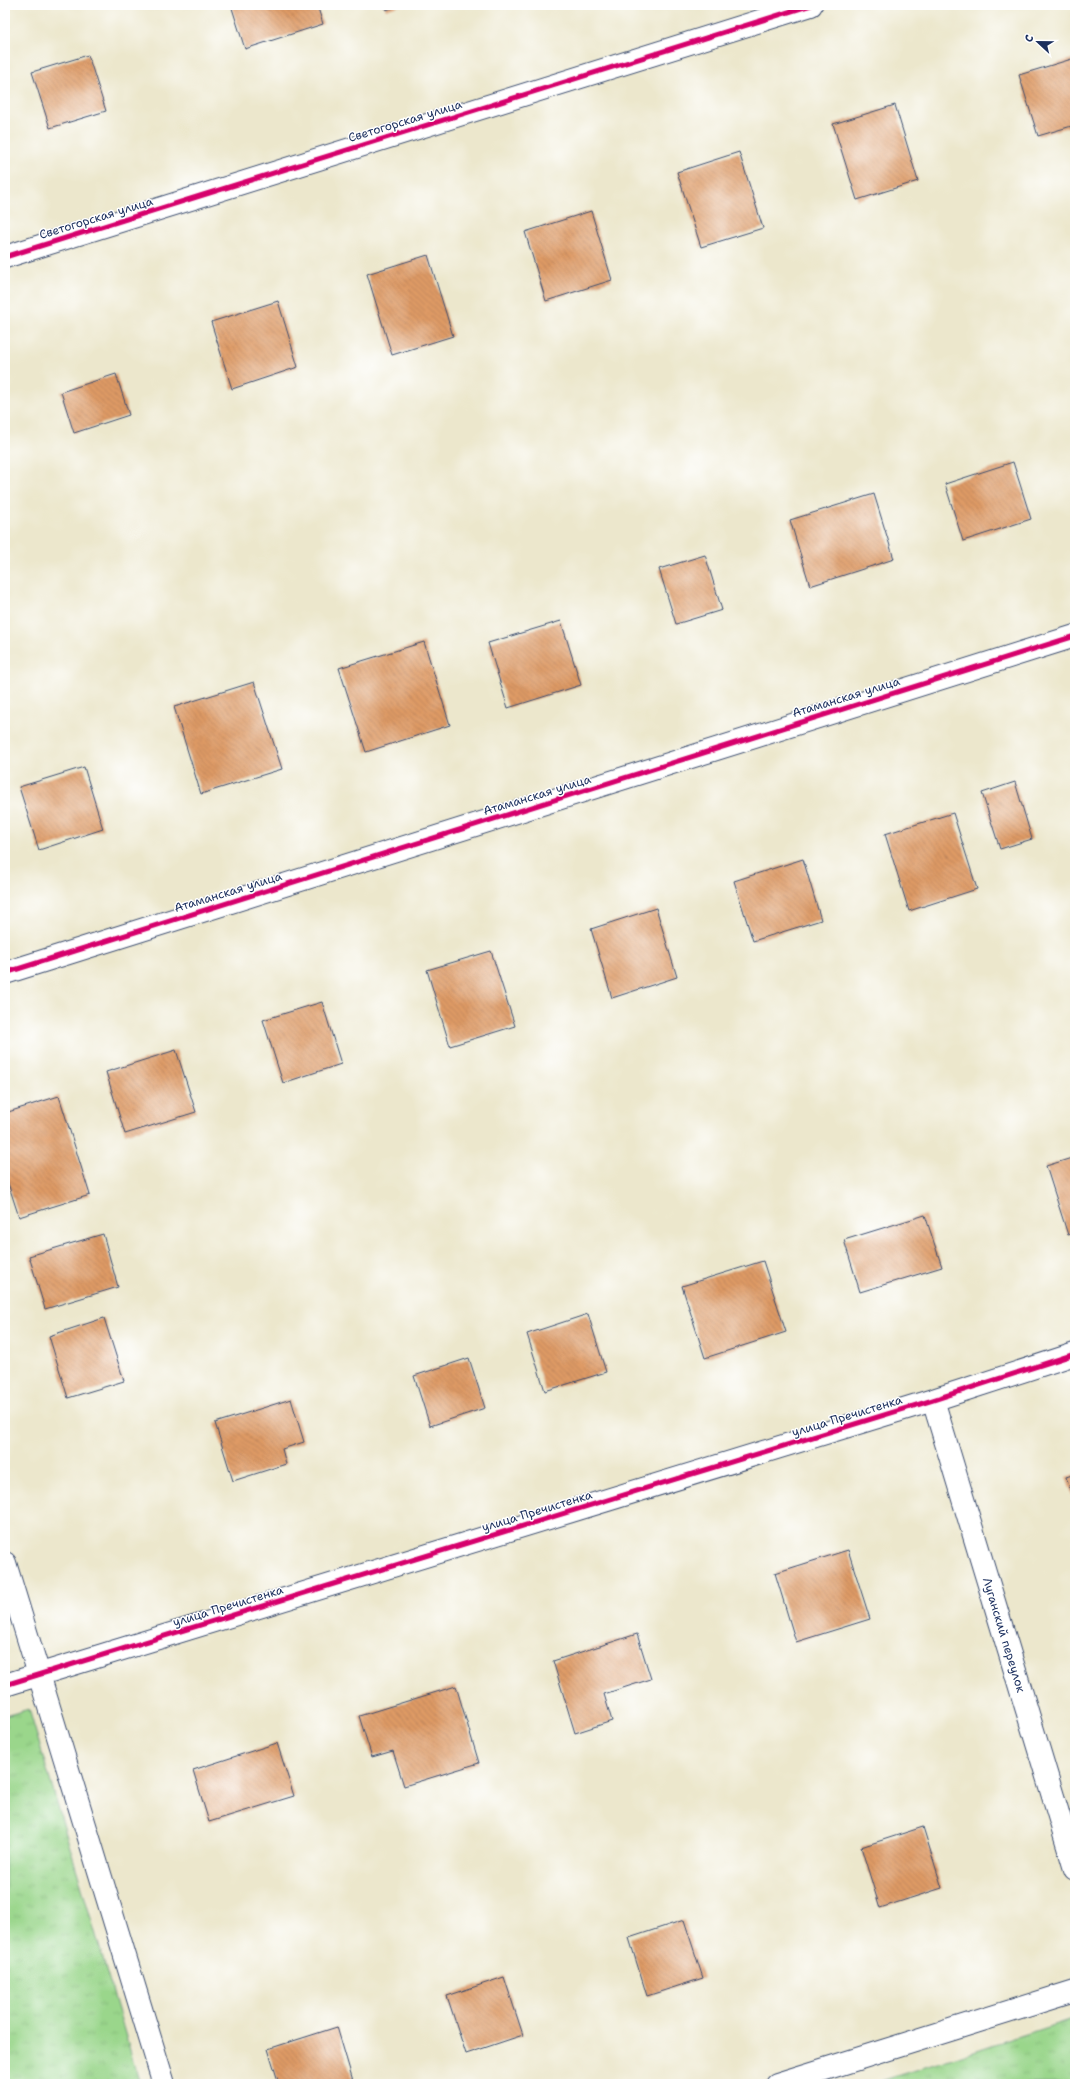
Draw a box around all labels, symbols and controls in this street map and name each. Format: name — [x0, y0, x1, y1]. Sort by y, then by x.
north arrow — [1018, 22, 1058, 62]
text: С — [1021, 32, 1038, 44]
street label: Светогорская улица — [346, 96, 464, 146]
street label: Светогорская улица — [37, 193, 155, 243]
street label: Атаманская улица — [790, 673, 902, 721]
street label: Атаманская улица — [481, 771, 593, 819]
street label: Атаманская улица — [172, 868, 284, 916]
street label: улица Пречистенка — [790, 1391, 905, 1440]
street label: улица Пречистенка — [480, 1486, 595, 1535]
street label: Луганский переулок — [979, 1575, 1029, 1695]
street label: улица Пречистенка — [171, 1581, 286, 1630]

